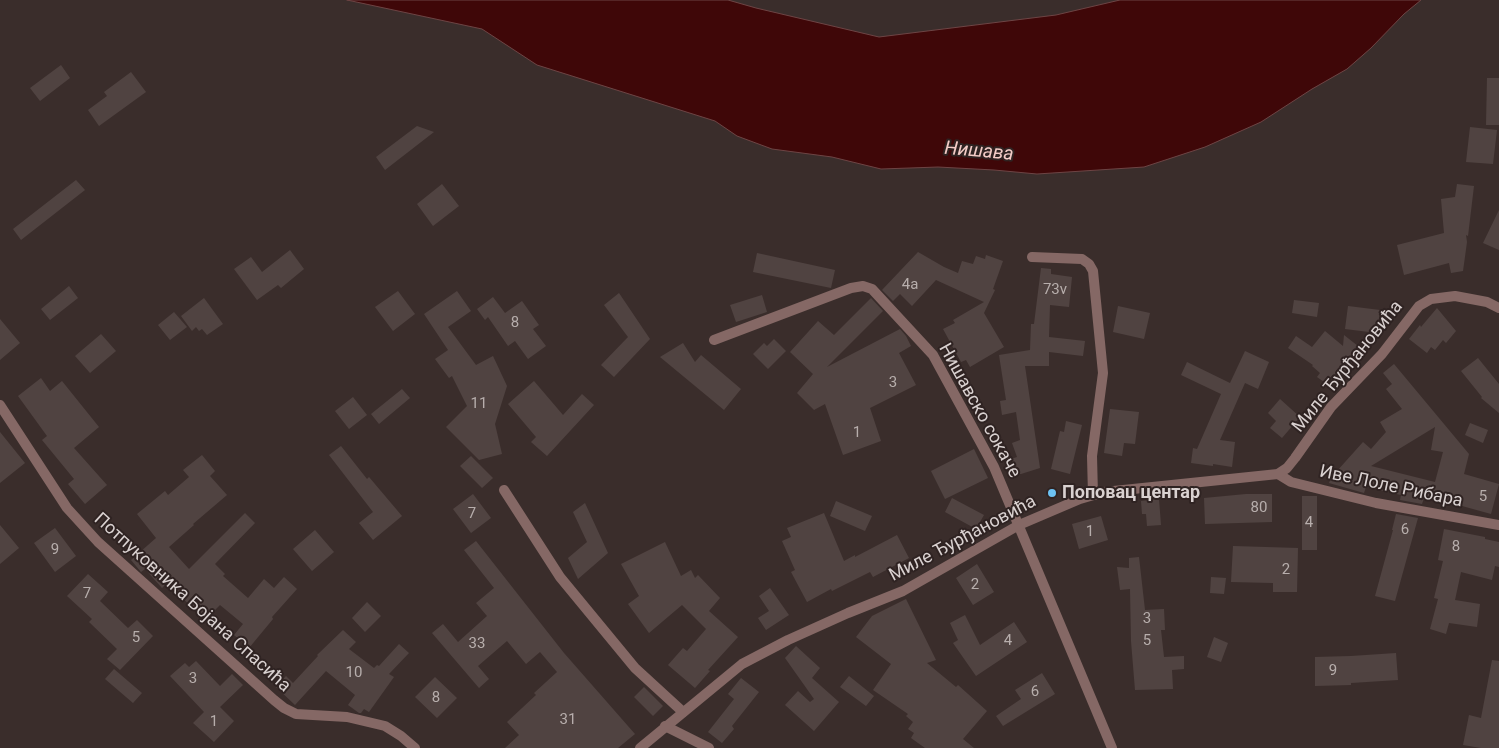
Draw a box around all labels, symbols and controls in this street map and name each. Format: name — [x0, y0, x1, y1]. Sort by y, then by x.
water label: Нишава — [943, 138, 1015, 166]
house number: 4a — [902, 276, 918, 294]
house number: 73v — [1043, 281, 1067, 299]
street label: Миле Ђурђановића — [1288, 297, 1408, 437]
house number: 8 — [511, 314, 519, 332]
street label: Нишавско сокаче — [933, 340, 1025, 482]
house number: 3 — [889, 374, 897, 392]
house number: 11 — [471, 395, 487, 413]
house number: 1 — [853, 424, 861, 442]
street label: Иве Лоле Рибара — [1317, 461, 1465, 513]
place label: Поповац центар — [1062, 482, 1200, 504]
marker: Поповац центар — [1046, 487, 1058, 499]
house number: 5 — [1479, 488, 1487, 506]
street label: Миле Ђурђановића — [886, 491, 1040, 587]
house number: 80 — [1251, 499, 1267, 517]
house number: 7 — [468, 505, 476, 523]
street label: Потпуковника Бојана Спасића — [89, 509, 295, 697]
house number: 4 — [1305, 514, 1313, 532]
house number: 6 — [1401, 521, 1409, 539]
house number: 1 — [1086, 523, 1094, 541]
house number: 8 — [1452, 538, 1460, 556]
house number: 9 — [51, 541, 59, 559]
house number: 2 — [1282, 561, 1290, 579]
house number: 2 — [971, 576, 979, 594]
house number: 7 — [83, 585, 91, 603]
house number: 3 — [1143, 610, 1151, 628]
house number: 5 — [132, 629, 140, 647]
house number: 4 — [1004, 632, 1012, 650]
house number: 5 — [1143, 632, 1151, 650]
house number: 33 — [469, 635, 485, 653]
house number: 9 — [1329, 662, 1337, 680]
house number: 10 — [346, 664, 362, 682]
house number: 3 — [189, 670, 197, 688]
house number: 6 — [1031, 683, 1039, 701]
house number: 8 — [432, 689, 440, 707]
house number: 31 — [560, 711, 576, 729]
house number: 1 — [210, 713, 218, 731]

